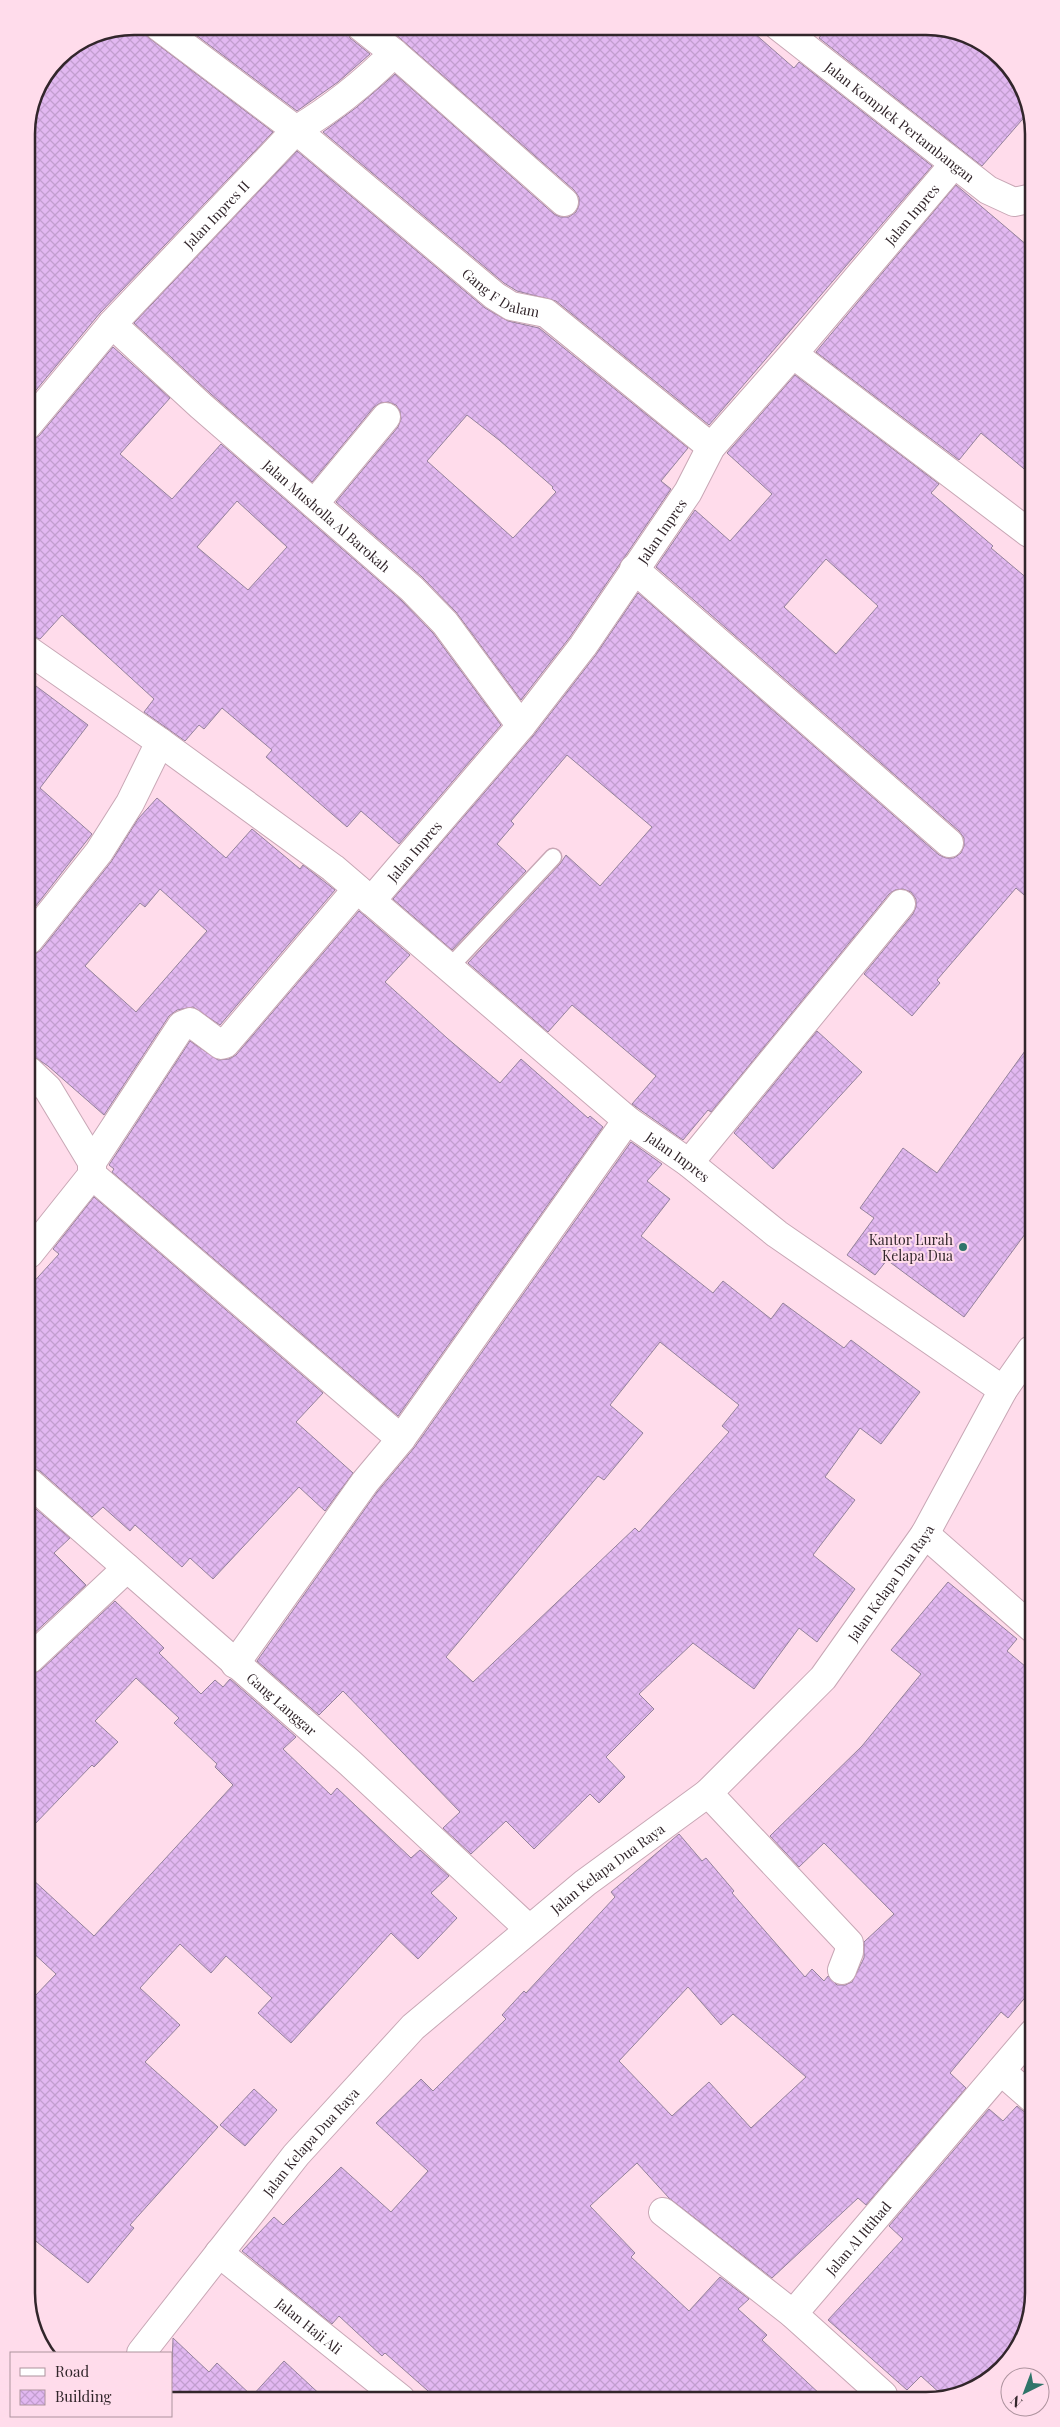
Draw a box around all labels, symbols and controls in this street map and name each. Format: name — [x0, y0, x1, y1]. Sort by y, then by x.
street label: Jalan Komplek Pertambangan — [821, 56, 979, 186]
street label: Jalan Inpres II — [178, 176, 253, 253]
street label: Jalan Inpres — [880, 179, 943, 249]
street label: Gang F Dalam — [458, 263, 542, 321]
street label: Jalan Musholla Al Barokah — [259, 454, 395, 576]
street label: Jalan Inpres — [632, 495, 690, 568]
street label: Jalan Inpres — [382, 816, 445, 886]
street label: Jalan Inpres — [642, 1126, 714, 1186]
place label: Kantor Lurah Kelapa Dua — [869, 1230, 954, 1265]
marker: Kantor Lurah Kelapa Dua — [957, 1241, 969, 1253]
street label: Jalan Kelapa Dua Raya — [842, 1521, 938, 1645]
street label: Gang Langgar — [243, 1668, 322, 1740]
street label: Jalan Kelapa Dua Raya — [546, 1819, 668, 1918]
street label: Jalan Kelapa Dua Raya — [257, 2083, 363, 2201]
street label: Jalan Al Ittihad — [820, 2197, 895, 2280]
street label: Jalan Haji Ali — [272, 2293, 346, 2358]
legend — [10, 2352, 172, 2417]
text: Road — [55, 2361, 89, 2381]
north arrow — [1000, 2367, 1050, 2417]
text: Building — [55, 2386, 112, 2406]
text: N — [1006, 2392, 1026, 2412]

